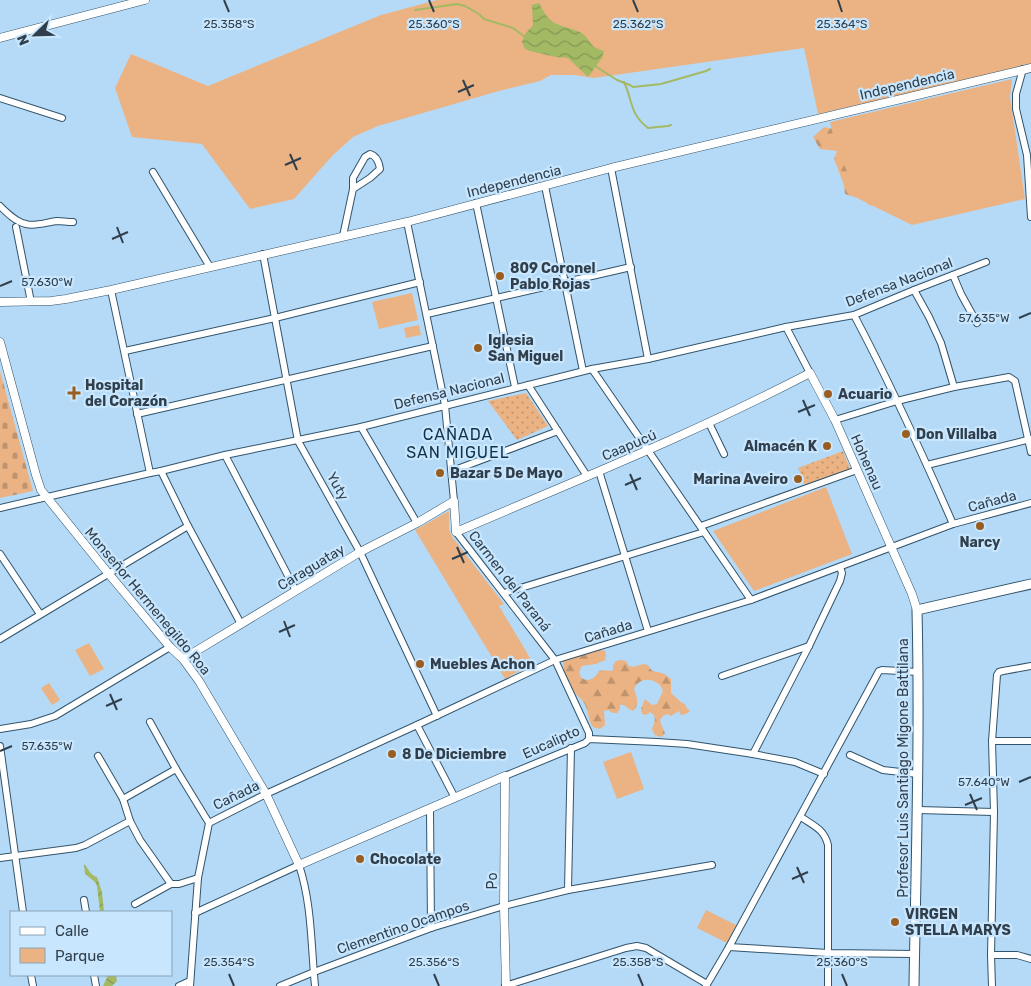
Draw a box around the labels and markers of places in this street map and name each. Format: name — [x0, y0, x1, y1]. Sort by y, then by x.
place label: 809 Coronel Pablo Rojas — [510, 260, 596, 293]
marker: 809 Coronel Pablo Rojas — [494, 270, 506, 282]
place label: Iglesia San Miguel — [488, 332, 563, 365]
marker: Iglesia San Miguel — [472, 342, 484, 354]
place label: Hospital del Corazón — [85, 377, 167, 410]
marker: Hospital del Corazón — [67, 386, 81, 400]
place label: Acuario — [838, 386, 892, 403]
marker: Acuario — [822, 388, 834, 400]
place label: Don Villalba — [916, 426, 997, 443]
marker: Don Villalba — [900, 428, 912, 440]
place label: Almacén K — [744, 438, 818, 455]
marker: Almacén K — [821, 440, 833, 452]
place label: Bazar 5 De Mayo — [450, 465, 563, 482]
marker: Bazar 5 De Mayo — [434, 467, 446, 479]
place label: Marina Aveiro — [693, 471, 788, 488]
marker: Marina Aveiro — [792, 473, 804, 485]
marker: Narcy — [974, 520, 986, 532]
place label: Narcy — [960, 534, 1001, 551]
place label: Muebles Achon — [430, 656, 535, 673]
marker: Muebles Achon — [414, 658, 426, 670]
place label: 8 De Diciembre — [402, 746, 507, 763]
marker: 8 De Diciembre — [386, 748, 398, 760]
place label: Chocolate — [370, 851, 441, 868]
marker: Chocolate — [354, 853, 366, 865]
place label: VIRGEN STELLA MARYS — [905, 906, 1011, 939]
marker: VIRGEN STELLA MARYS — [889, 916, 901, 928]

